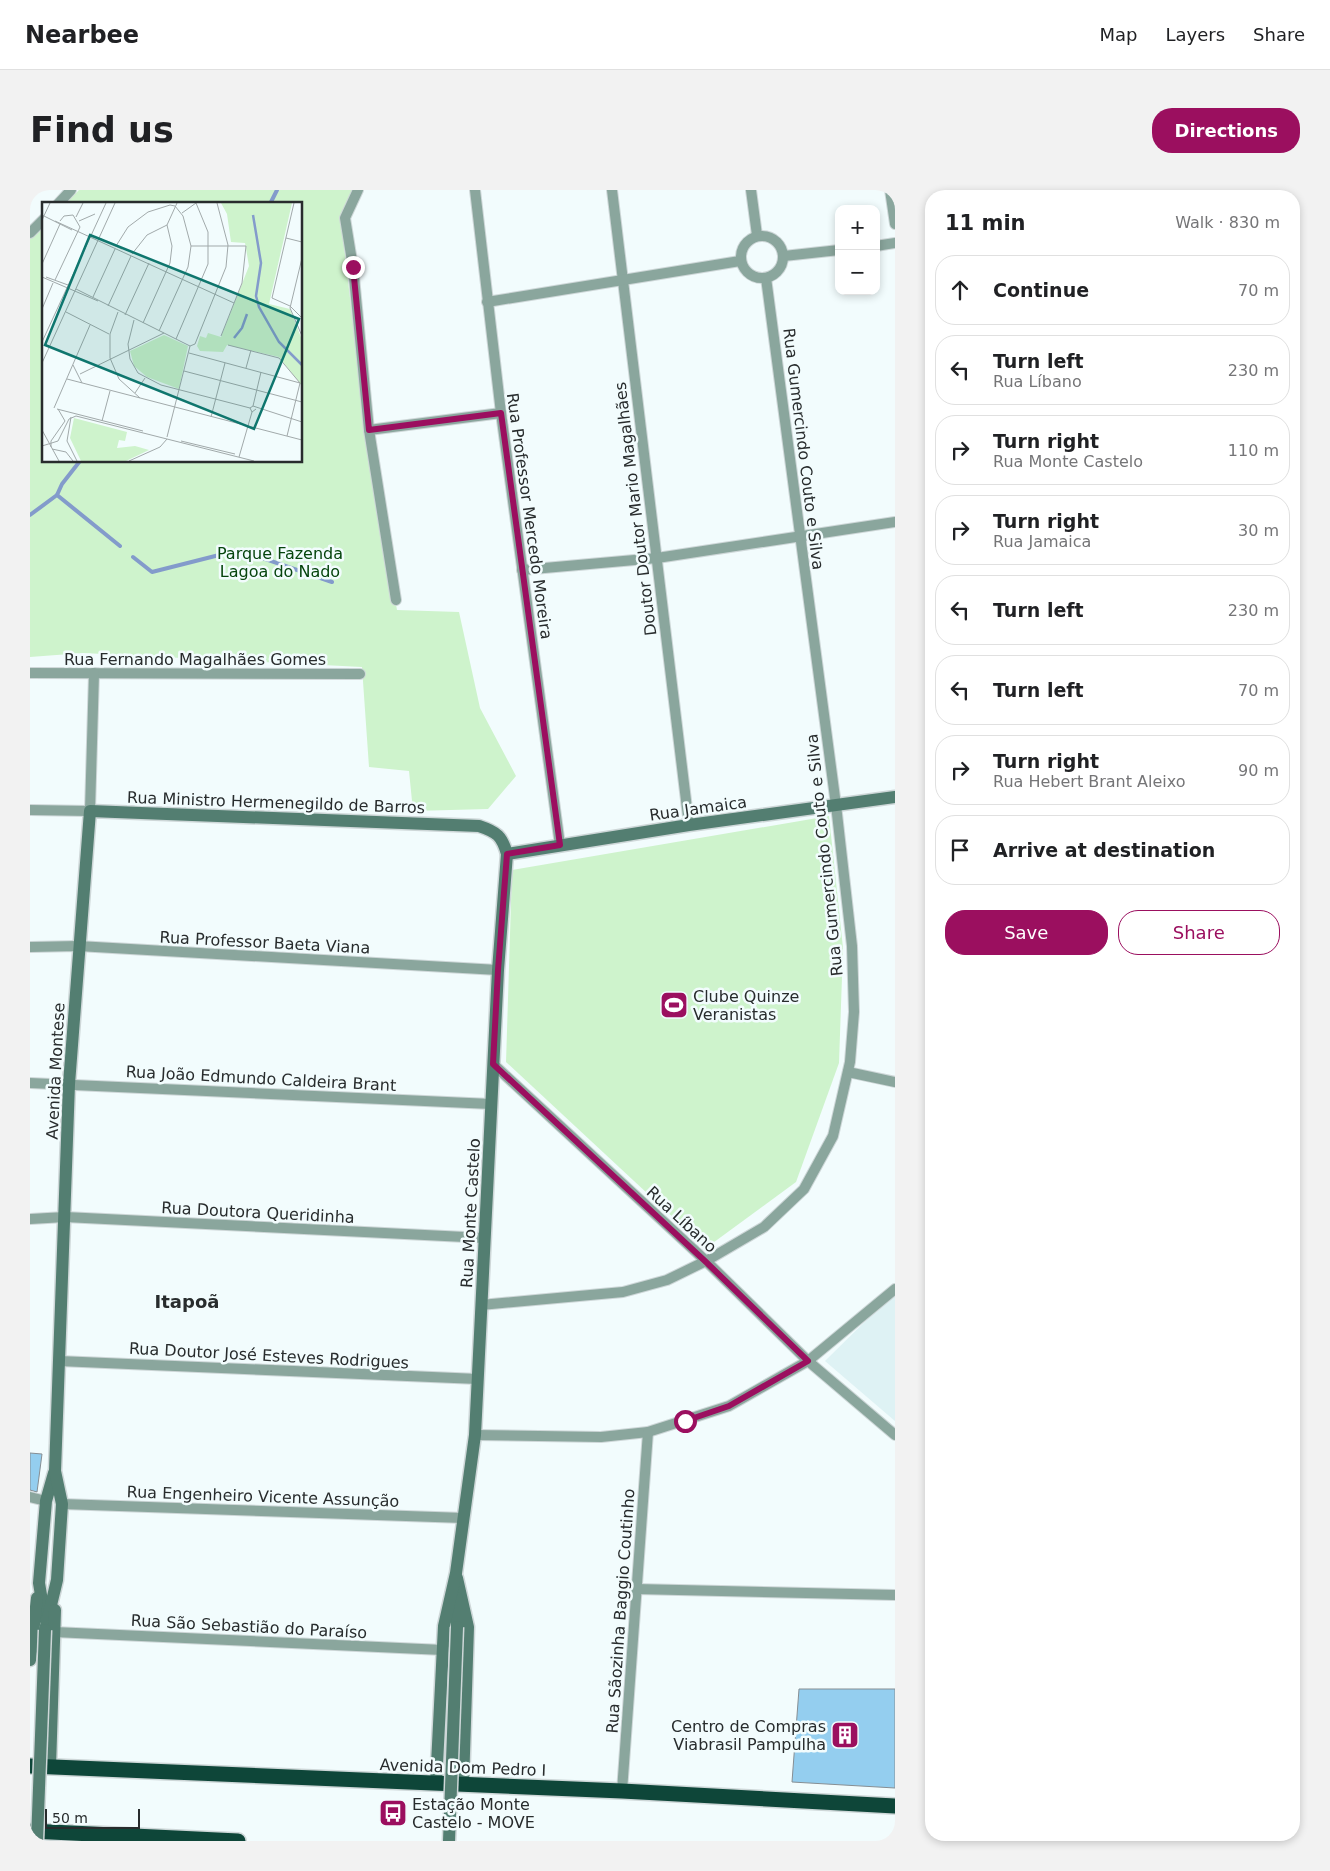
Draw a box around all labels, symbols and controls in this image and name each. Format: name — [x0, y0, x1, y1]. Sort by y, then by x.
text: Nearbee — [25, 21, 139, 49]
text: Map — [1099, 24, 1137, 45]
text: Layers — [1165, 24, 1225, 45]
text: Share — [1253, 24, 1305, 45]
button: Directions — [1152, 108, 1300, 153]
text: Find us — [30, 110, 174, 150]
inset map — [42, 202, 302, 462]
map controls — [835, 205, 880, 295]
button: + — [835, 205, 880, 250]
text: 11 min — [945, 211, 1026, 235]
text: Walk · 830 m — [1175, 213, 1280, 232]
button: − — [835, 250, 880, 295]
route end — [342, 256, 365, 279]
icon: ahead — [946, 276, 974, 304]
text: Continue — [993, 279, 1089, 301]
text: 70 m — [1238, 281, 1279, 300]
street label: Rua Gumercindo Couto e Silva — [779, 327, 828, 571]
text: Turn left — [993, 350, 1084, 372]
icon: left — [946, 356, 974, 384]
text: 230 m — [1228, 361, 1279, 380]
text: Rua Líbano — [993, 372, 1082, 391]
street label: Doutor Doutor Mario Magalhães — [610, 381, 661, 637]
street label: Rua Professor Mercedo Moreira — [503, 392, 556, 640]
text: Turn right — [993, 430, 1099, 452]
icon: right — [946, 436, 974, 464]
text: 110 m — [1228, 441, 1279, 460]
text: Rua Monte Castelo — [993, 452, 1143, 471]
text: Turn right — [993, 510, 1099, 532]
icon: right — [946, 516, 974, 544]
text: 30 m — [1238, 521, 1279, 540]
text: Rua Jamaica — [993, 532, 1091, 551]
park label: Parque Fazenda Lagoa do Nado — [217, 544, 343, 581]
icon: left — [946, 596, 974, 624]
text: Turn left — [993, 599, 1084, 621]
text: 230 m — [1228, 601, 1279, 620]
street label: Rua Fernando Magalhães Gomes — [64, 650, 326, 669]
icon: left — [946, 676, 974, 704]
text: Turn left — [993, 679, 1084, 701]
text: 70 m — [1238, 681, 1279, 700]
street label: Rua Gumercindo Couto e Silva — [802, 733, 847, 977]
text: Turn right — [993, 750, 1099, 772]
icon: right — [946, 756, 974, 784]
text: 90 m — [1238, 761, 1279, 780]
text: Rua Hebert Brant Aleixo — [993, 772, 1186, 791]
street label: Rua Ministro Hermenegildo de Barros — [127, 788, 425, 817]
street label: Rua Jamaica — [648, 792, 748, 825]
icon: arrive — [946, 836, 974, 864]
text: Arrive at destination — [993, 839, 1215, 861]
button: Save — [945, 910, 1108, 955]
button: Share — [1118, 910, 1280, 955]
street label: Rua Professor Baeta Viana — [159, 927, 371, 958]
place label: Clube Quinze Veranistas — [693, 987, 799, 1024]
sports icon: Clube Quinze Veranistas — [659, 990, 689, 1020]
street label: Avenida Montese — [42, 1002, 69, 1140]
street label: Rua João Edmundo Caldeira Brant — [125, 1062, 397, 1095]
street label: Rua Monte Castelo — [457, 1138, 484, 1288]
street label: Rua Líbano — [643, 1182, 721, 1257]
street label: Rua Doutora Queridinha — [161, 1198, 355, 1227]
district label: Itapoã — [155, 1291, 219, 1312]
street label: Rua Doutor José Esteves Rodrigues — [129, 1339, 409, 1372]
route start — [674, 1410, 697, 1433]
street label: Rua Engenheiro Vicente Assunção — [126, 1482, 400, 1511]
street label: Rua Sãozinha Baggio Coutinho — [602, 1488, 639, 1734]
street label: Rua São Sebastião do Paraíso — [130, 1611, 368, 1642]
place label: Centro de Compras Viabrasil Pampulha — [671, 1717, 826, 1754]
building icon: Centro de Compras Viabrasil Pampulha — [830, 1720, 860, 1750]
street label: Avenida Dom Pedro I — [379, 1755, 547, 1780]
place label: Estação Monte Castelo - MOVE — [412, 1795, 535, 1832]
bus stop icon: Estação Monte Castelo - MOVE — [378, 1798, 408, 1828]
scale bar — [45, 1806, 140, 1829]
text: 50 m — [52, 1810, 88, 1826]

